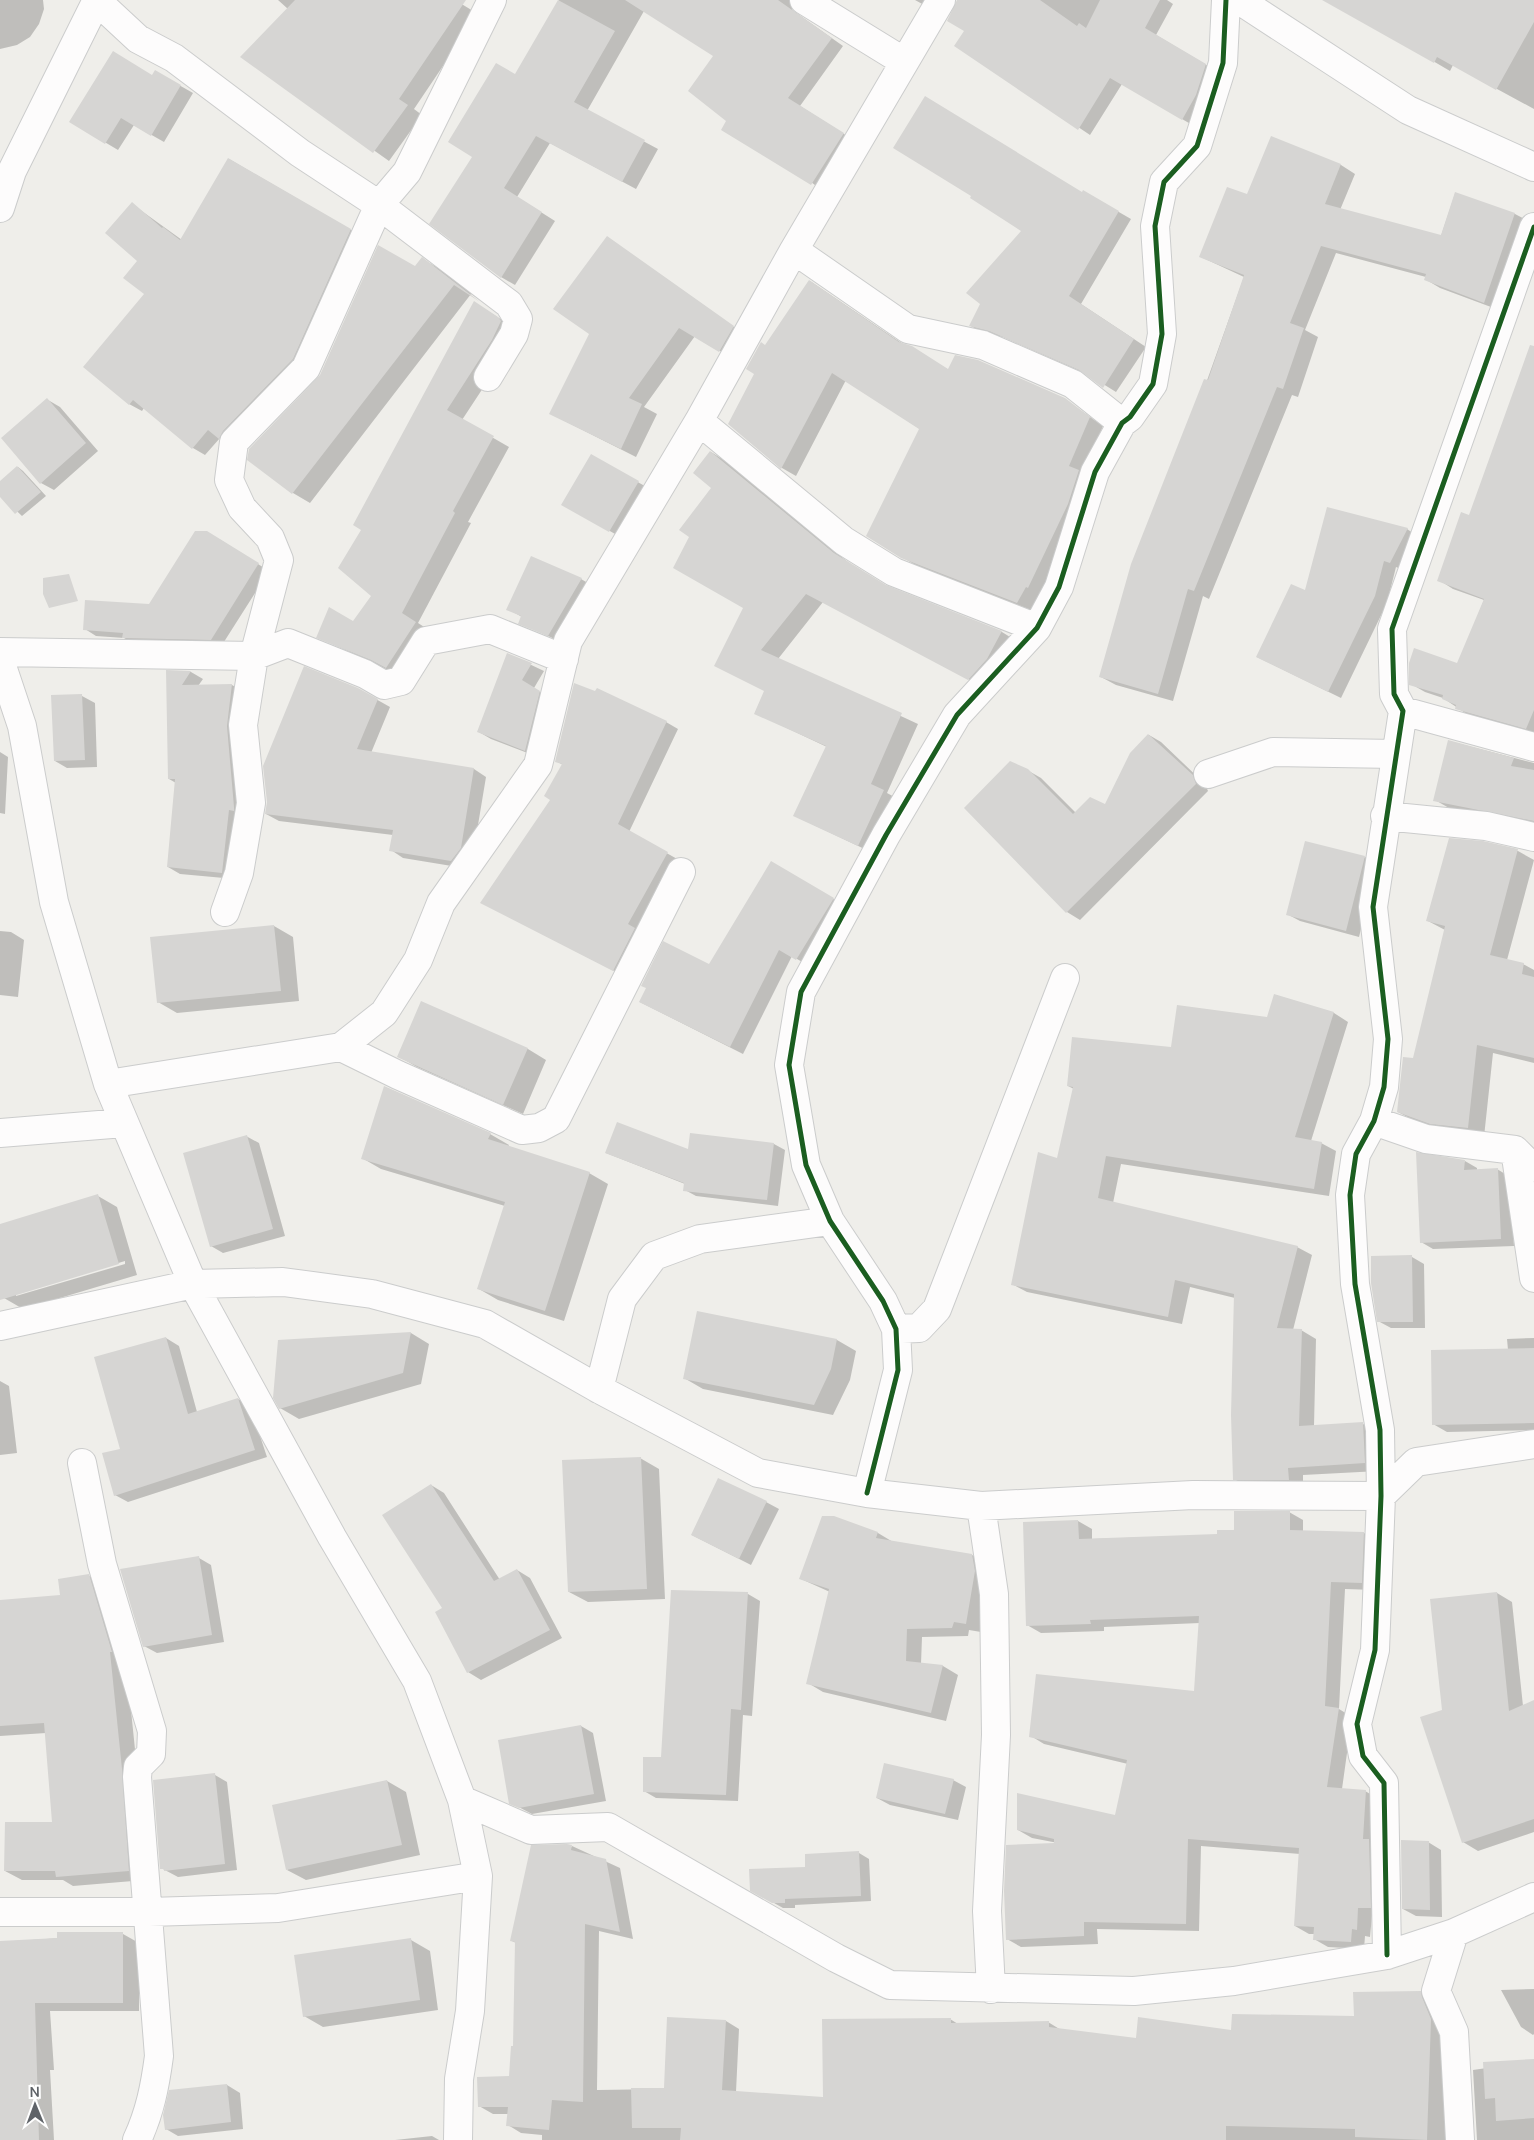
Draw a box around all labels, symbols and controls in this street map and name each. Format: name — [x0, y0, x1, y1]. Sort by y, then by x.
north arrow — [10, 2080, 60, 2130]
text: N — [30, 2082, 40, 2101]

